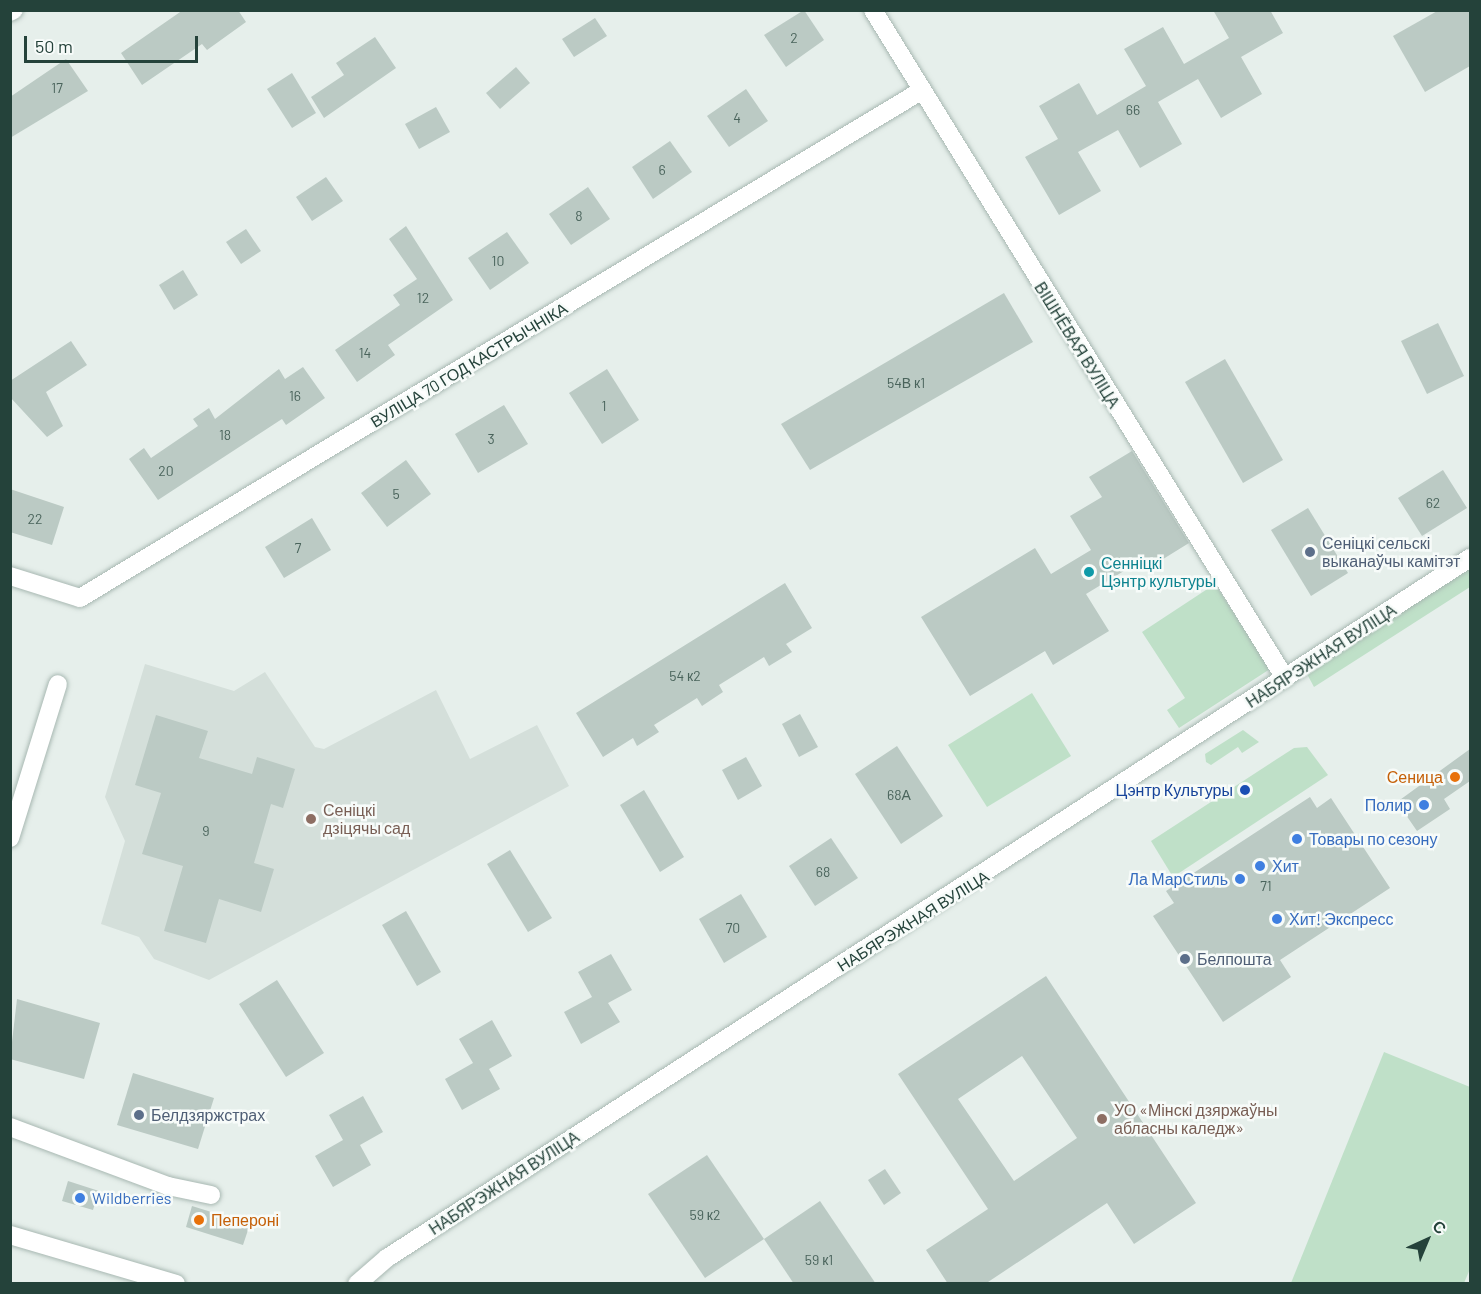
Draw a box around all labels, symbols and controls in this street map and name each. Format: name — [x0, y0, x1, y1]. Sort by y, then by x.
scale bar — [27, 24, 201, 62]
house number: 2 — [790, 30, 798, 46]
text: 50 m — [35, 35, 73, 57]
house number: 17 — [51, 80, 63, 96]
house number: 66 — [1126, 102, 1140, 118]
house number: 4 — [733, 110, 741, 126]
house number: 6 — [658, 162, 666, 178]
house number: 8 — [575, 208, 583, 224]
house number: 10 — [492, 253, 504, 269]
street label: ВІШНЁВАЯ ВУЛІЦА — [1030, 279, 1124, 411]
house number: 12 — [417, 290, 429, 306]
street label: ВУЛІЦА 70 ГОД КАСТРЫЧНІКА — [367, 299, 571, 431]
house number: 14 — [359, 345, 371, 361]
house number: 54В к1 — [887, 375, 925, 391]
house number: 16 — [289, 388, 301, 404]
house number: 1 — [602, 398, 606, 414]
house number: 18 — [219, 427, 231, 443]
house number: 3 — [487, 431, 495, 447]
house number: 20 — [158, 463, 174, 479]
house number: 5 — [392, 486, 400, 502]
house number: 62 — [1426, 495, 1440, 511]
house number: 22 — [27, 511, 43, 527]
place label: Сеніцкі сельскі выканаўчы камітэт — [1322, 533, 1460, 571]
house number: 7 — [295, 540, 301, 556]
marker: Сеніцкі сельскі выканаўчы камітэт — [1303, 545, 1317, 559]
place label: Сенніцкі Цэнтр культуры — [1101, 553, 1216, 591]
marker: Сенніцкі Цэнтр культуры — [1082, 565, 1096, 579]
street label: НАБЯРЭЖНАЯ ВУЛІЦА — [1242, 600, 1400, 712]
house number: 54 к2 — [669, 668, 701, 684]
place label: Сеница — [1387, 767, 1443, 787]
marker: Сеница — [1448, 770, 1462, 784]
place label: Цэнтр Культуры — [1116, 780, 1233, 800]
marker: Цэнтр Культуры — [1238, 783, 1252, 797]
house number: 68А — [887, 787, 911, 803]
place label: Полир — [1365, 795, 1412, 815]
marker: Полир — [1417, 798, 1431, 812]
place label: Сеніцкі дзіцячы сад — [323, 800, 410, 838]
marker: Сеніцкі дзіцячы сад — [304, 812, 318, 826]
house number: 9 — [202, 823, 210, 839]
place label: Товары по сезону — [1309, 829, 1437, 849]
marker: Товары по сезону — [1290, 832, 1304, 846]
place label: Хит — [1272, 856, 1299, 876]
marker: Хит — [1253, 859, 1267, 873]
house number: 68 — [816, 864, 830, 880]
street label: НАБЯРЭЖНАЯ ВУЛІЦА — [834, 866, 992, 976]
place label: Ла МарСтиль — [1129, 869, 1228, 889]
marker: Ла МарСтиль — [1233, 872, 1247, 886]
house number: 71 — [1260, 878, 1272, 894]
place label: Хит! Экспресс — [1289, 909, 1393, 929]
marker: Хит! Экспресс — [1270, 912, 1284, 926]
house number: 70 — [726, 920, 740, 936]
place label: Белпошта — [1197, 949, 1272, 969]
marker: Белпошта — [1178, 952, 1192, 966]
place label: УО «Мінскі дзяржаўны абласны каледж» — [1114, 1100, 1278, 1138]
place label: Белдзяржстрах — [151, 1105, 265, 1125]
marker: Белдзяржстрах — [132, 1108, 146, 1122]
marker: УО «Мінскі дзяржаўны абласны каледж» — [1095, 1112, 1109, 1126]
street label: НАБЯРЭЖНАЯ ВУЛІЦА — [425, 1127, 583, 1239]
place label: Wildberries — [92, 1188, 172, 1208]
marker: Wildberries — [73, 1191, 87, 1205]
house number: 59 к2 — [690, 1207, 720, 1223]
place label: Пепероні — [211, 1210, 279, 1230]
north arrow — [1397, 1210, 1457, 1270]
marker: Пепероні — [192, 1213, 206, 1227]
text: С — [1429, 1216, 1451, 1238]
house number: 59 к1 — [805, 1252, 833, 1268]

